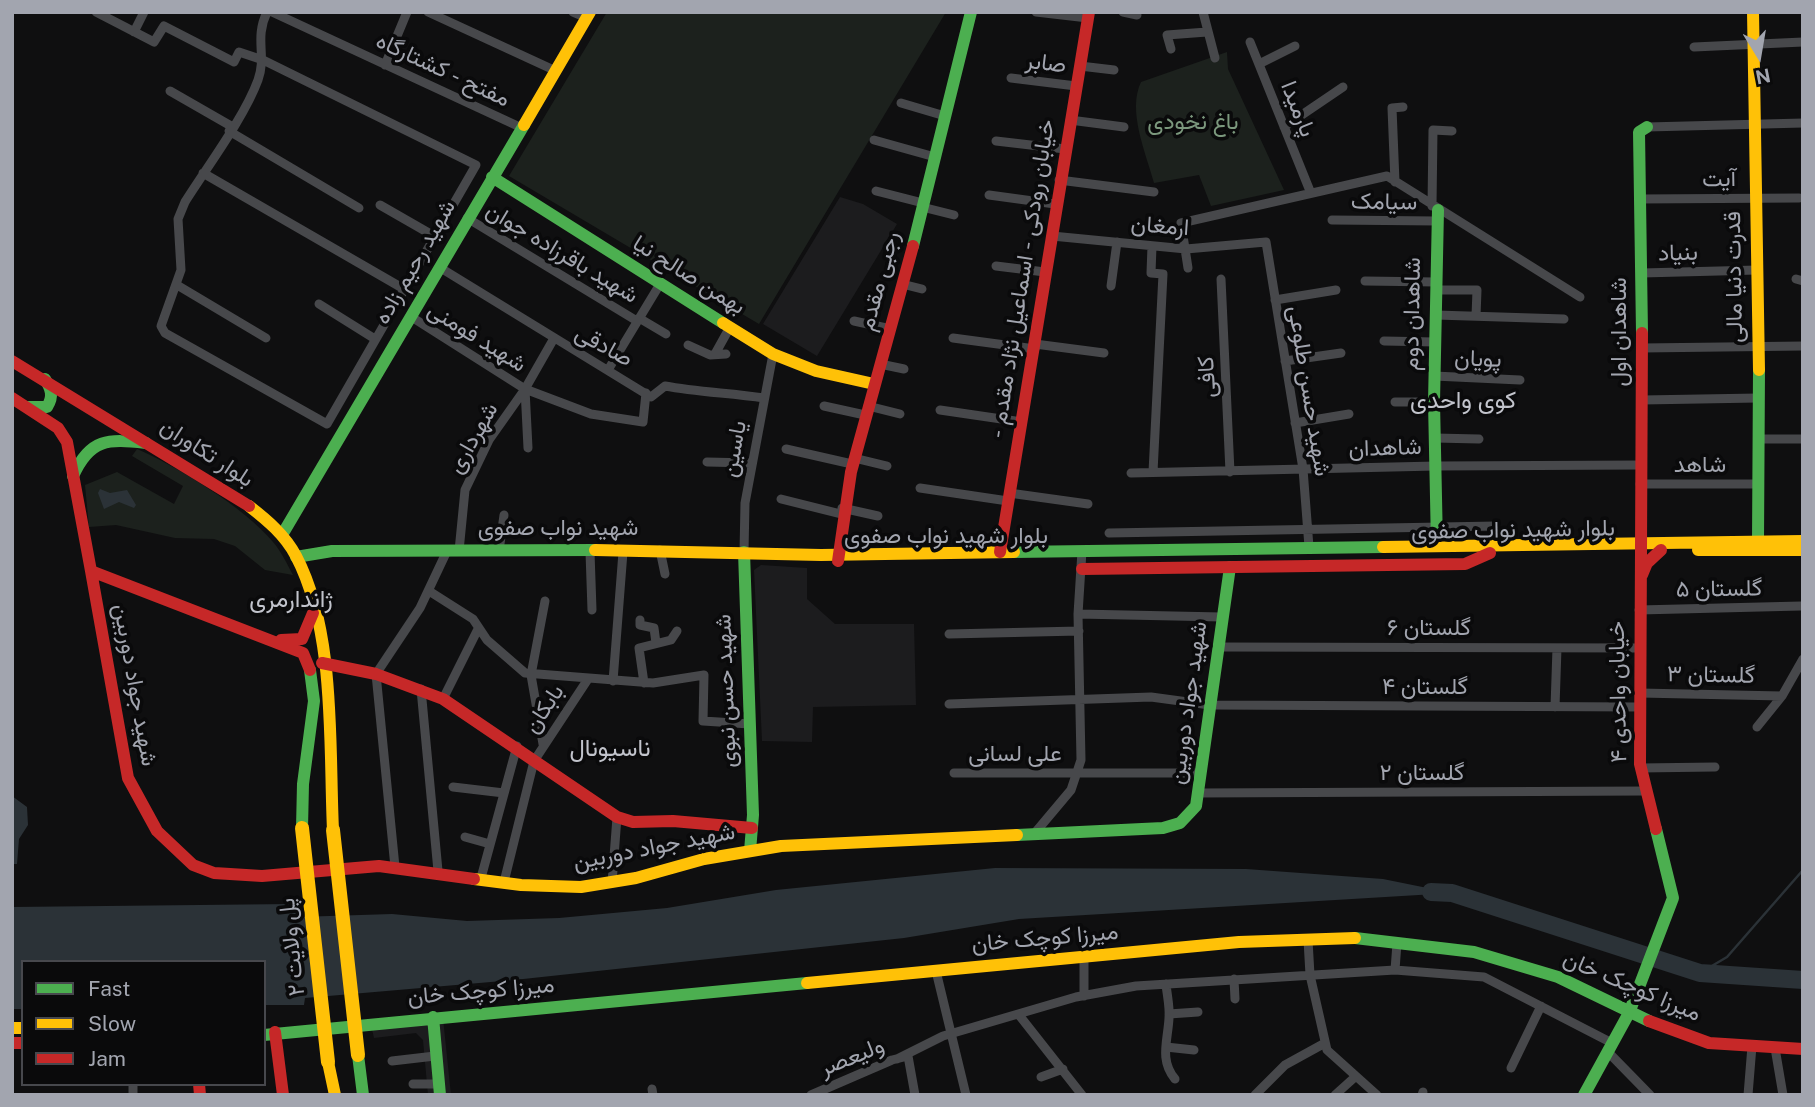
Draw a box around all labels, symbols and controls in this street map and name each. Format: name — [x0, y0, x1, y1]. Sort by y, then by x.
north arrow — [1724, 21, 1794, 91]
street label: مفتح - کشتارگاه — [372, 27, 514, 113]
street label: صابر — [1024, 47, 1068, 79]
text: N — [1754, 64, 1772, 89]
street label: پارمیدا — [1274, 77, 1322, 141]
park label: باغ نخودی — [1147, 108, 1239, 136]
street label: - خیابان رودکی - اسماعیل نژاد مقدم — [983, 118, 1061, 440]
street label: آیت — [1702, 165, 1736, 193]
street label: سیامک — [1351, 188, 1417, 216]
street label: شهید رحیم زاده — [368, 195, 462, 329]
street label: شهید باقرزاده جوان — [481, 197, 643, 309]
street label: ارمغان — [1130, 210, 1190, 242]
street label: قدرت دنیا مالی — [1719, 211, 1749, 343]
street label: رجبی مقدم — [853, 228, 905, 334]
street label: بهمن صالح نیا — [627, 229, 751, 321]
street label: بنیاد — [1658, 239, 1698, 267]
street label: شاهدان دوم — [1397, 257, 1427, 371]
street label: شاهدان اول — [1605, 277, 1633, 387]
street label: شهید فومنی — [422, 296, 532, 378]
street label: شهید حسن طلوعی — [1282, 304, 1336, 478]
street label: صادقی — [570, 319, 638, 373]
street label: پویان — [1454, 344, 1502, 374]
street label: کافی — [1192, 355, 1222, 399]
district label: کوی واحدی — [1410, 387, 1516, 415]
street label: شهرداری — [442, 398, 504, 478]
street label: بلوار تکاوران — [155, 413, 259, 493]
street label: یاسین — [715, 419, 753, 479]
street label: شاهدان — [1348, 433, 1422, 463]
street label: شاهد — [1674, 451, 1726, 479]
street label: شهید نواب صفوی — [478, 514, 638, 542]
street label: بلوار شهید نواب صفوی — [1411, 514, 1615, 546]
street label: بلوار شهید نواب صفوی — [844, 522, 1048, 550]
street label: گلستان ۵ — [1676, 574, 1762, 604]
district label: ژاندارمری — [249, 586, 333, 614]
street label: شهید جواد دوربین — [107, 602, 163, 768]
street label: شهید حسن نبوی — [710, 614, 742, 768]
street label: گلستان ۶ — [1387, 614, 1471, 642]
street label: شهید جواد دوربین — [1163, 620, 1213, 786]
street label: خیابان واحدی ۴ — [1603, 621, 1633, 763]
street label: گلستان ۳ — [1667, 660, 1755, 690]
street label: گلستان ۴ — [1382, 673, 1468, 701]
street label: بابکان — [518, 679, 570, 739]
district label: ناسیونال — [569, 735, 651, 763]
street label: علی لسانی — [968, 740, 1062, 768]
street label: گلستان ۲ — [1380, 759, 1464, 787]
street label: شهید جواد دوربین — [571, 818, 737, 876]
street label: پل ولایت ۲ — [273, 897, 311, 997]
street label: میرزا کوچک خان — [970, 918, 1120, 958]
street label: میرزا کوچک خان — [1559, 945, 1705, 1027]
legend — [21, 960, 266, 1086]
street label: میرزا کوچک خان — [406, 971, 556, 1011]
text: Fast — [88, 976, 130, 1001]
text: Slow — [88, 1011, 136, 1036]
street label: ولیعصر — [816, 1032, 888, 1082]
text: Jam — [88, 1046, 126, 1071]

